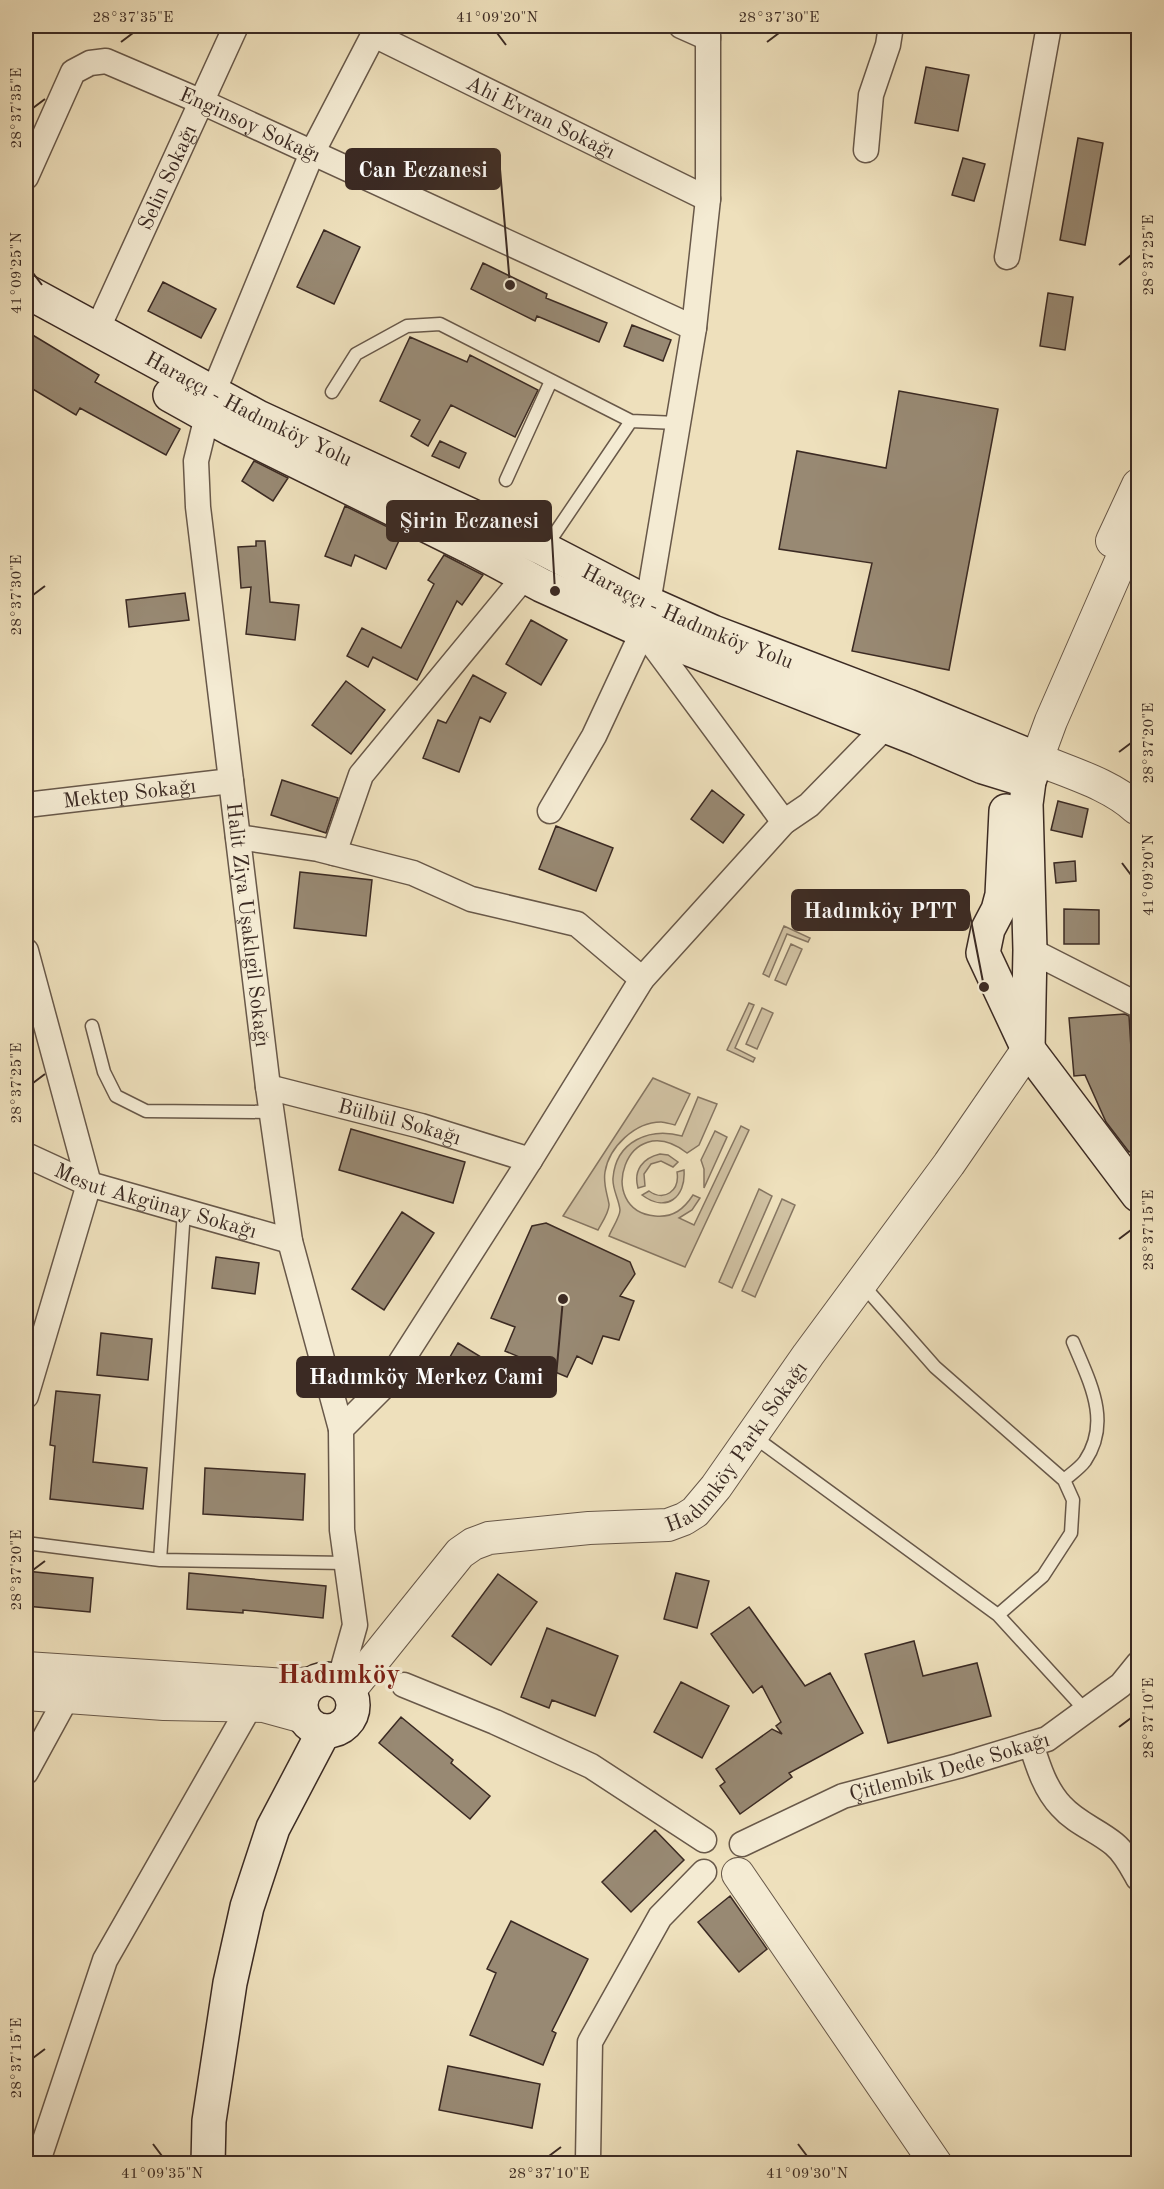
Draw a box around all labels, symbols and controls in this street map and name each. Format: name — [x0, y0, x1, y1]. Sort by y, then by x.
text: 28°37'35"E — [93, 11, 173, 26]
text: 41°09'20"N — [456, 11, 538, 26]
text: 28°37'30"E — [739, 11, 819, 26]
text: 28°37'35"E — [10, 68, 25, 148]
street label: Ahi Evran Sokağı — [463, 73, 618, 164]
street label: Enginsoy Sokağı — [176, 85, 323, 167]
street label: Selin Sokağı — [135, 122, 201, 234]
callout: Can Eczanesi — [346, 149, 500, 189]
text: Can Eczanesi — [358, 160, 488, 182]
text: 28°37'25"E — [1142, 215, 1157, 295]
text: 41°09'25"N — [10, 232, 25, 314]
street label: Haraççı - Hadımköy Yolu — [141, 349, 355, 471]
callout: Şirin Eczanesi — [387, 501, 551, 541]
text: Şirin Eczanesi — [399, 511, 539, 533]
text: 28°37'30"E — [10, 555, 25, 635]
street label: Haraççı - Hadımköy Yolu — [578, 561, 796, 673]
text: 28°37'20"E — [1142, 703, 1157, 783]
street label: Mektep Sokağı — [62, 776, 197, 813]
street label: Halit Ziya Uşaklıgil Sokağı — [222, 801, 272, 1048]
text: 41°09'20"N — [1142, 834, 1157, 916]
callout: Hadımköy PTT — [792, 890, 969, 930]
text: Hadımköy PTT — [803, 901, 957, 923]
text: 28°37'25"E — [10, 1043, 25, 1123]
street label: Bülbül Sokağı — [335, 1096, 463, 1150]
street label: Mesut Akgünay Sokağı — [51, 1160, 259, 1243]
text: 28°37'15"E — [1142, 1190, 1157, 1270]
callout: Hadımköy Merkez Cami — [297, 1357, 556, 1397]
street label: Hadımköy Parkı Sokağı — [663, 1359, 812, 1537]
text: Hadımköy Merkez Cami — [309, 1367, 543, 1389]
text: 28°37'20"E — [10, 1530, 25, 1610]
district label: Hadımköy — [278, 1662, 400, 1689]
text: 28°37'10"E — [1142, 1678, 1157, 1758]
street label: Çitlembik Dede Sokağı — [847, 1730, 1052, 1806]
text: 28°37'15"E — [10, 2018, 25, 2098]
text: 41°09'35"N — [121, 2167, 203, 2182]
text: 28°37'10"E — [509, 2167, 589, 2182]
text: 41°09'30"N — [766, 2167, 848, 2182]

